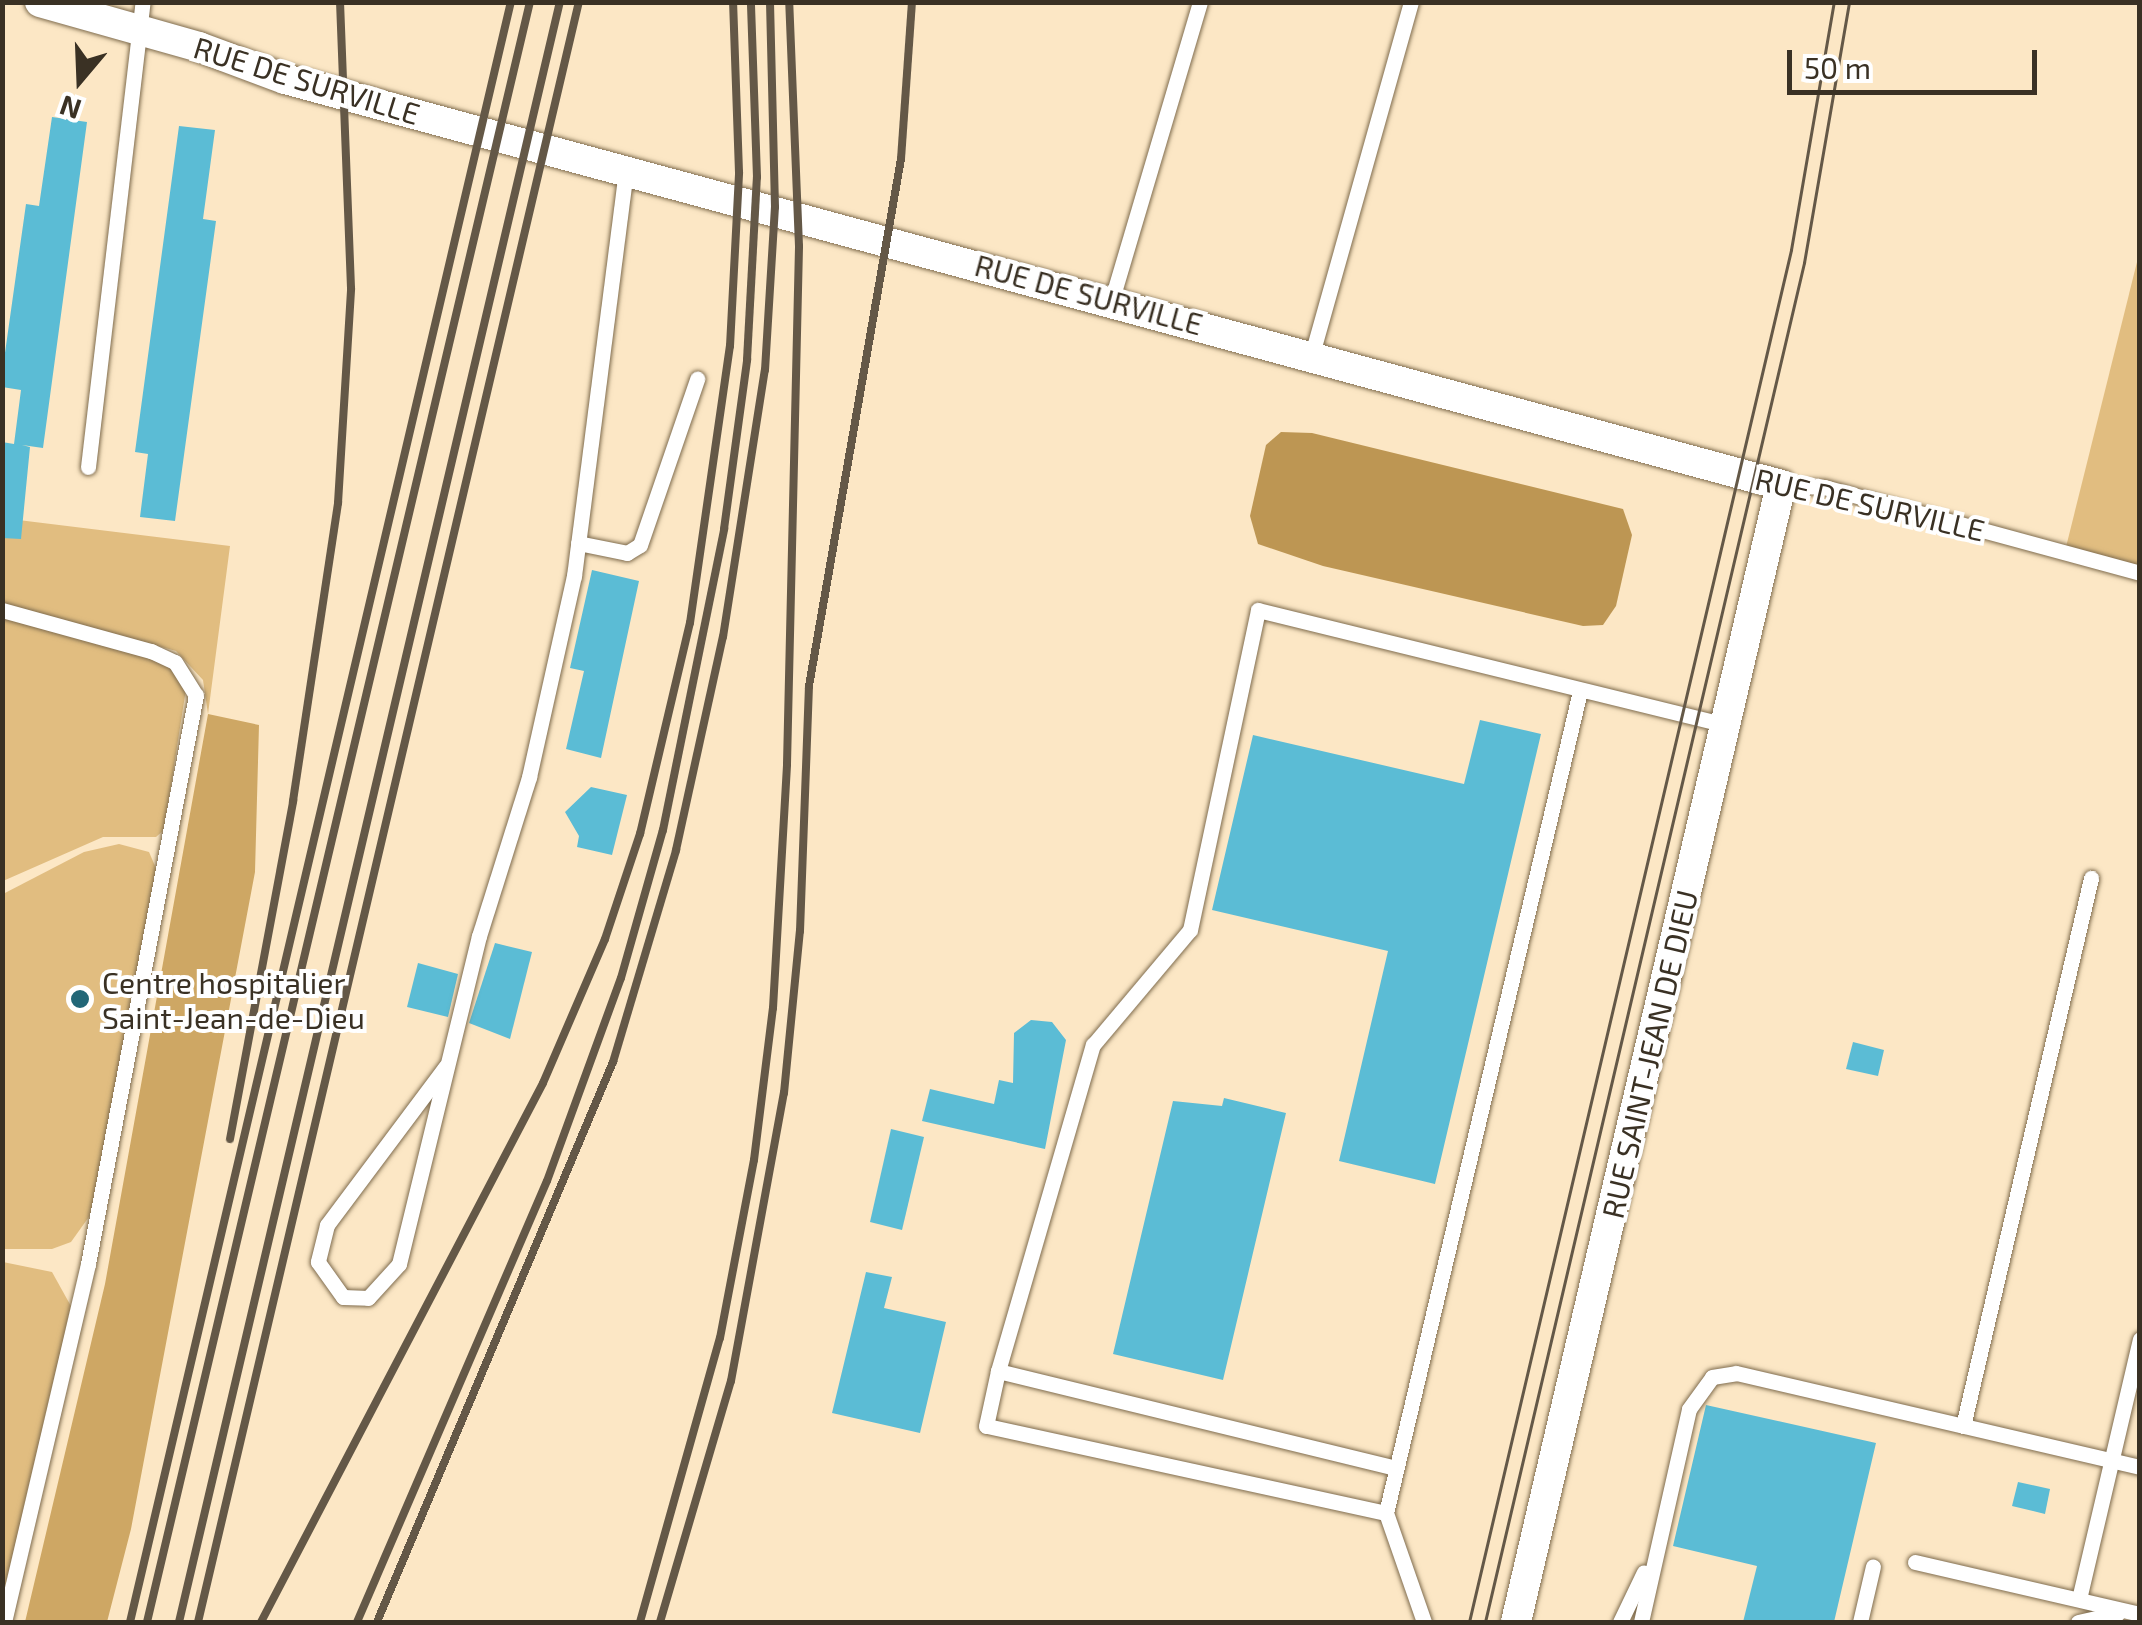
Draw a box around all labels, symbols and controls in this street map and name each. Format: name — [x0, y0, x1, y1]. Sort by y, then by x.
street label: RUE DE SURVILLE — [190, 29, 424, 131]
north arrow — [30, 30, 130, 130]
scale bar — [1792, 30, 2042, 92]
text: 50 m — [1804, 49, 1871, 85]
text: N — [55, 89, 85, 128]
street label: RUE DE SURVILLE — [971, 246, 1207, 342]
street label: RUE DE SURVILLE — [1752, 460, 1988, 548]
street label: RUE SAINT-JEAN DE DIEU — [1594, 886, 1704, 1222]
place label: Centre hospitalier Saint-Jean-de-Dieu — [102, 964, 365, 1034]
marker: Centre hospitalier Saint-Jean-de-Dieu — [67, 986, 93, 1012]

